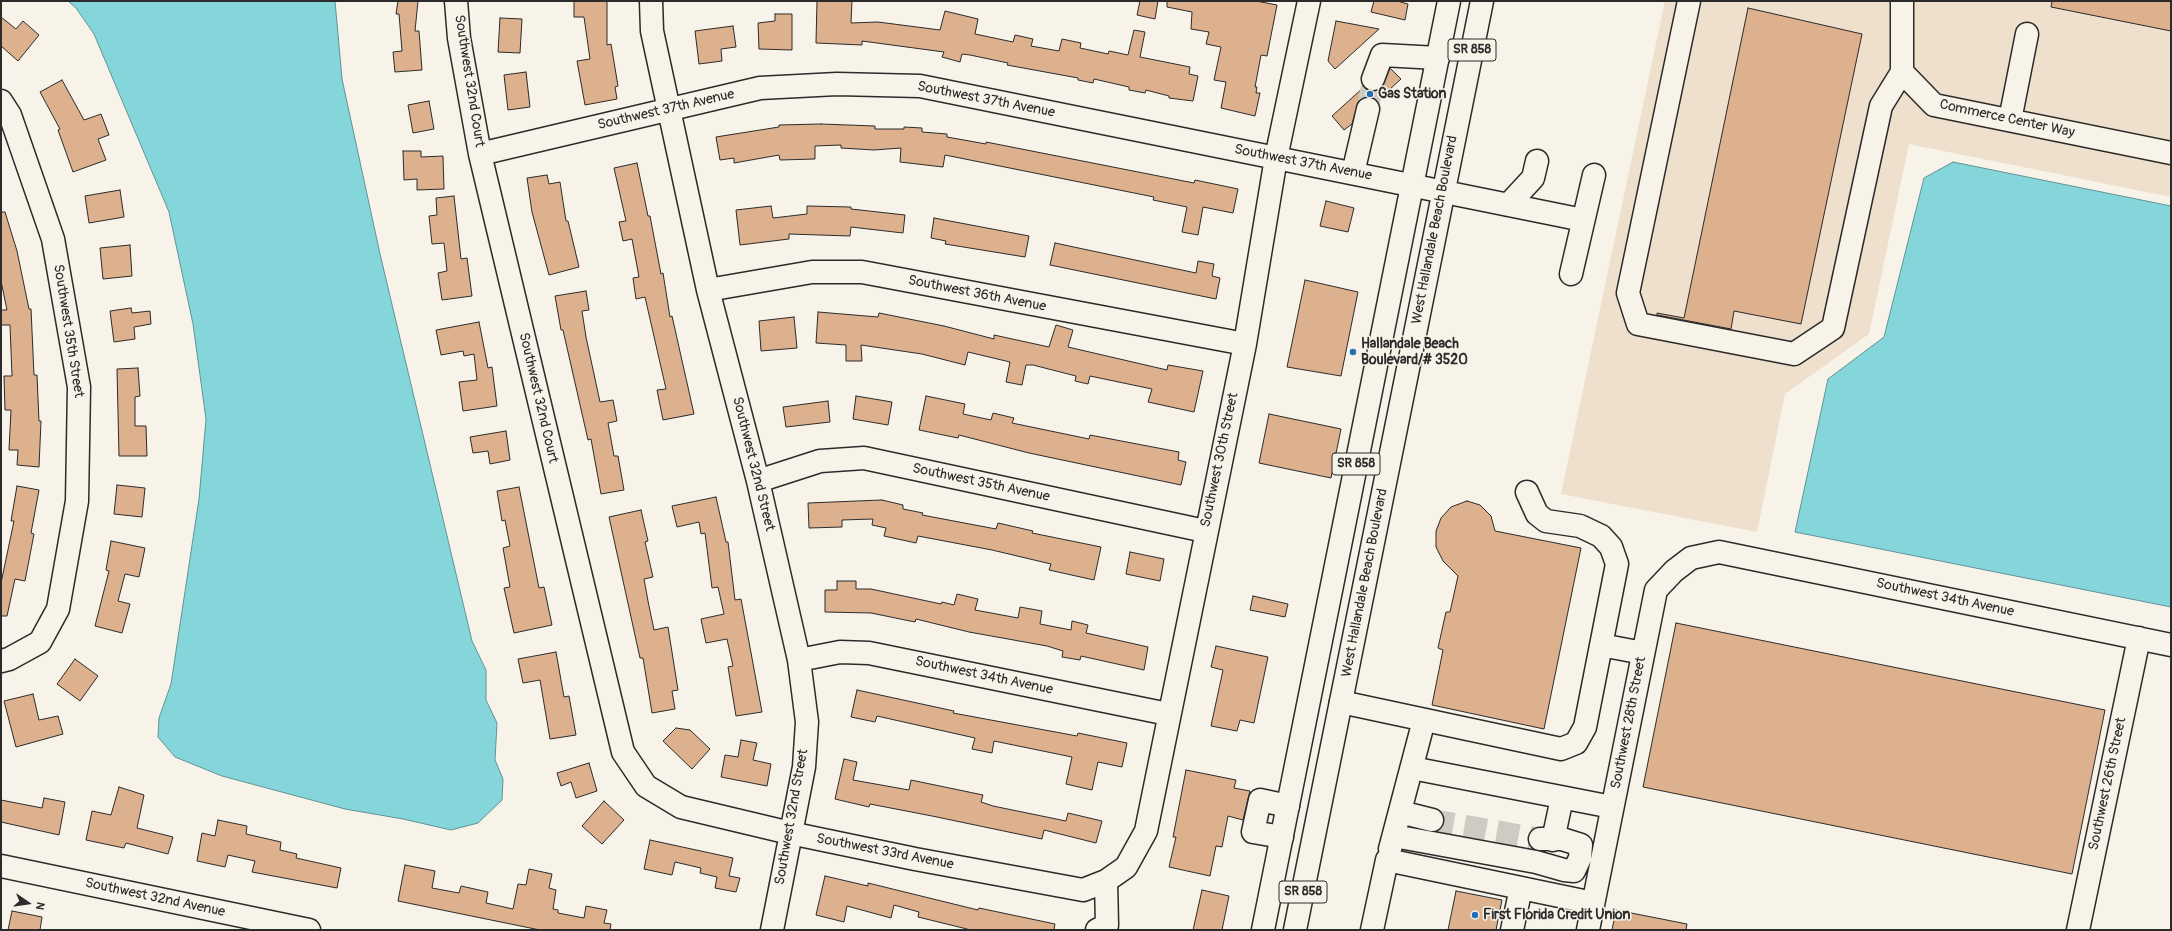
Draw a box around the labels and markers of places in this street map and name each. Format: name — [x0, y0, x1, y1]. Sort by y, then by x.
place label: Gas Station — [1378, 86, 1446, 102]
marker: Gas Station — [1365, 89, 1375, 99]
place label: Hallandale Beach Boulevard/# 3520 — [1361, 336, 1468, 368]
marker: Hallandale Beach Boulevard/# 3520 — [1348, 347, 1358, 357]
place label: First Florida Credit Union — [1483, 907, 1630, 923]
marker: First Florida Credit Union — [1470, 910, 1480, 920]

